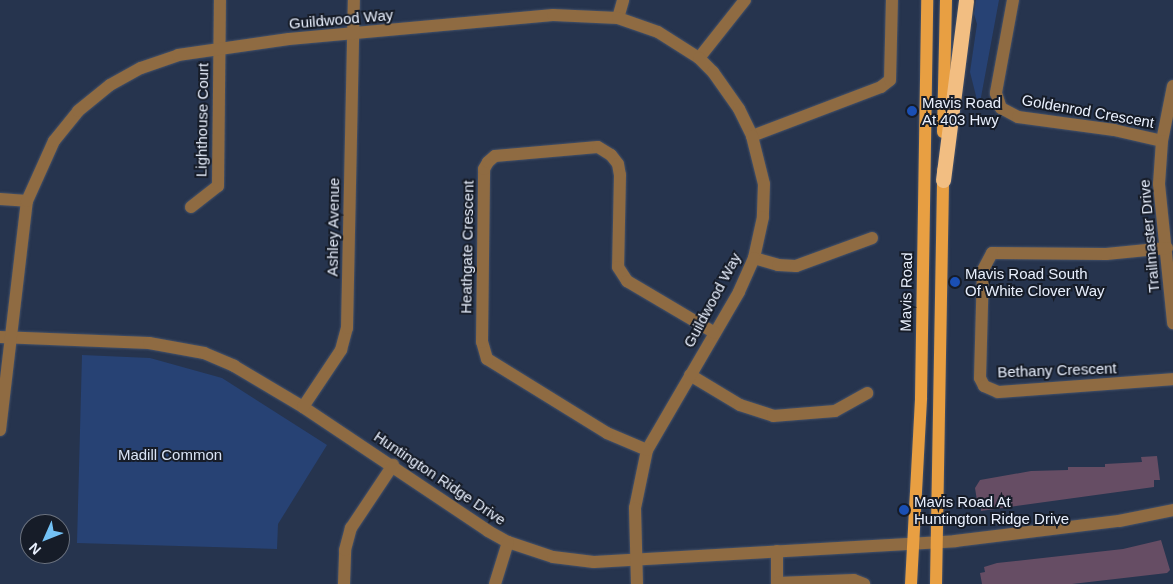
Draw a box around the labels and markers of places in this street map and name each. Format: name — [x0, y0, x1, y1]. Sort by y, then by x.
place label: Mavis Road At 403 Hwy — [922, 93, 1001, 128]
marker: Mavis Road At 403 Hwy — [906, 105, 918, 117]
place label: Mavis Road South Of White Clover Way — [965, 264, 1104, 299]
marker: Mavis Road South Of White Clover Way — [949, 276, 961, 288]
place label: Mavis Road At Huntington Ridge Drive — [914, 492, 1069, 527]
marker: Mavis Road At Huntington Ridge Drive — [898, 504, 910, 516]

